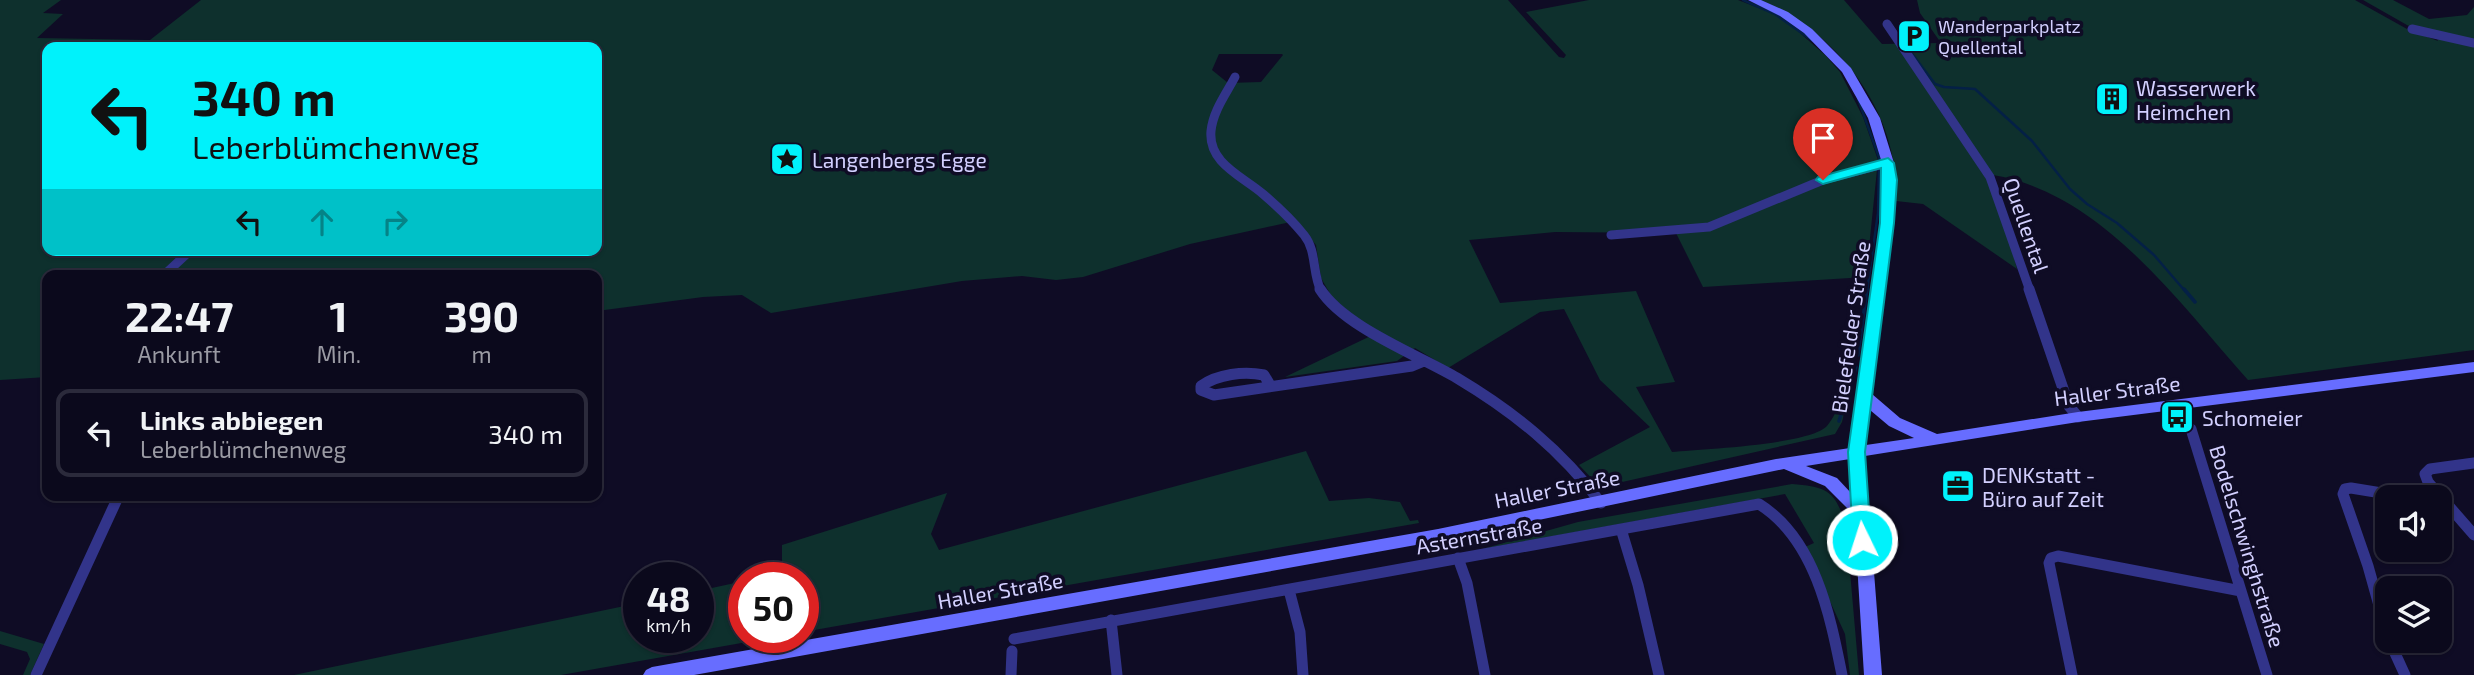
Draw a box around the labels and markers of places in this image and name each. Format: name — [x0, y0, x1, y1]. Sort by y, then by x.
place label: Wanderparkplatz Quellental — [1938, 15, 2081, 58]
parking icon: Wanderparkplatz Quellental — [1895, 17, 1933, 55]
place label: Wasserwerk Heimchen — [2136, 75, 2256, 124]
building icon: Wasserwerk Heimchen — [2093, 80, 2131, 118]
pin — [1793, 108, 1853, 180]
place icon: Langenbergs Egge — [768, 140, 806, 178]
place label: Langenbergs Egge — [812, 147, 987, 172]
bus stop icon: Schomeier — [2158, 398, 2196, 436]
place label: Schomeier — [2202, 405, 2303, 430]
place label: DENKstatt - Büro auf Zeit — [1982, 462, 2104, 511]
office icon: DENKstatt - Büro auf Zeit — [1939, 467, 1977, 505]

